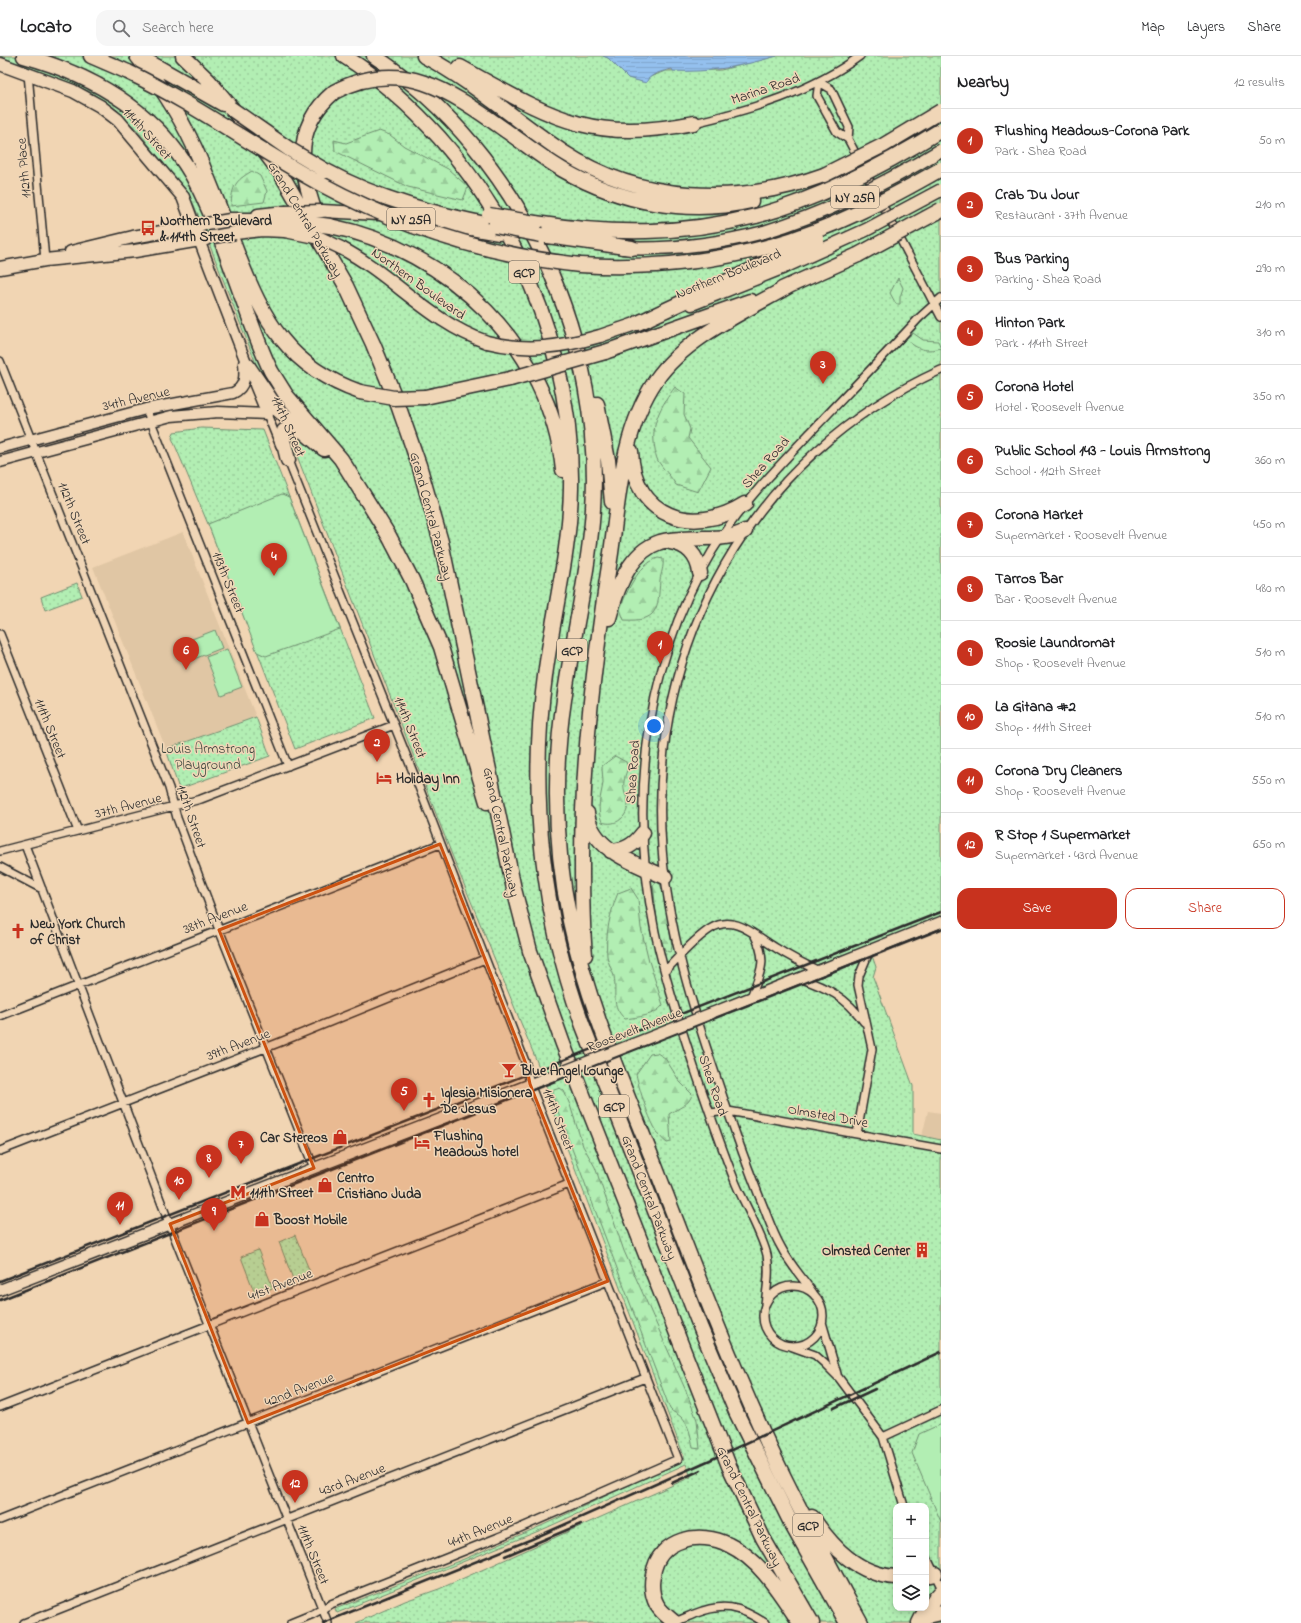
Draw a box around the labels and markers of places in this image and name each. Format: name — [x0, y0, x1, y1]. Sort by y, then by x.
place label: Northern Boulevard & 114th Street — [159, 211, 272, 248]
bus stop icon: Northern Boulevard & 114th Street — [139, 219, 157, 237]
pin: 3 — [810, 351, 836, 384]
pin: 4 — [261, 543, 287, 576]
pin: 1 — [647, 631, 673, 664]
pin: 6 — [173, 637, 199, 670]
pin: 2 — [364, 729, 390, 762]
hotel icon: Holiday Inn — [375, 769, 393, 787]
place label: Holiday Inn — [396, 769, 460, 792]
place label: New York Church of Christ — [30, 914, 126, 951]
church icon: New York Church of Christ — [9, 922, 27, 940]
bar icon: Blue Angel Lounge — [500, 1061, 518, 1079]
place label: Blue Angel Lounge — [520, 1061, 624, 1084]
pin: 5 — [391, 1078, 417, 1111]
place label: Iglesia Misionera De Jesus — [440, 1083, 533, 1120]
church icon: Iglesia Misionera De Jesus — [420, 1091, 438, 1109]
place label: Flushing Meadows hotel — [433, 1126, 519, 1163]
place label: Car Stereos — [260, 1128, 328, 1149]
shop icon: Car Stereos — [331, 1128, 349, 1146]
pin: 7 — [228, 1131, 254, 1164]
hotel icon: Flushing Meadows hotel — [413, 1134, 431, 1152]
pin: 8 — [196, 1145, 222, 1178]
pin: 10 — [166, 1167, 192, 1200]
place label: Centro Cristiano Juda — [337, 1168, 422, 1205]
shop icon: Centro Cristiano Juda — [316, 1176, 334, 1194]
metro station icon: 111th Street — [229, 1183, 247, 1201]
place label: 111th Street — [250, 1183, 314, 1204]
pin: 11 — [107, 1192, 133, 1225]
pin: 9 — [201, 1198, 227, 1231]
shop icon: Boost Mobile — [253, 1210, 271, 1228]
place label: Boost Mobile — [273, 1210, 348, 1231]
place label: Olmsted Center — [822, 1241, 911, 1262]
building icon: Olmsted Center — [913, 1241, 931, 1259]
pin: 12 — [282, 1470, 308, 1503]

